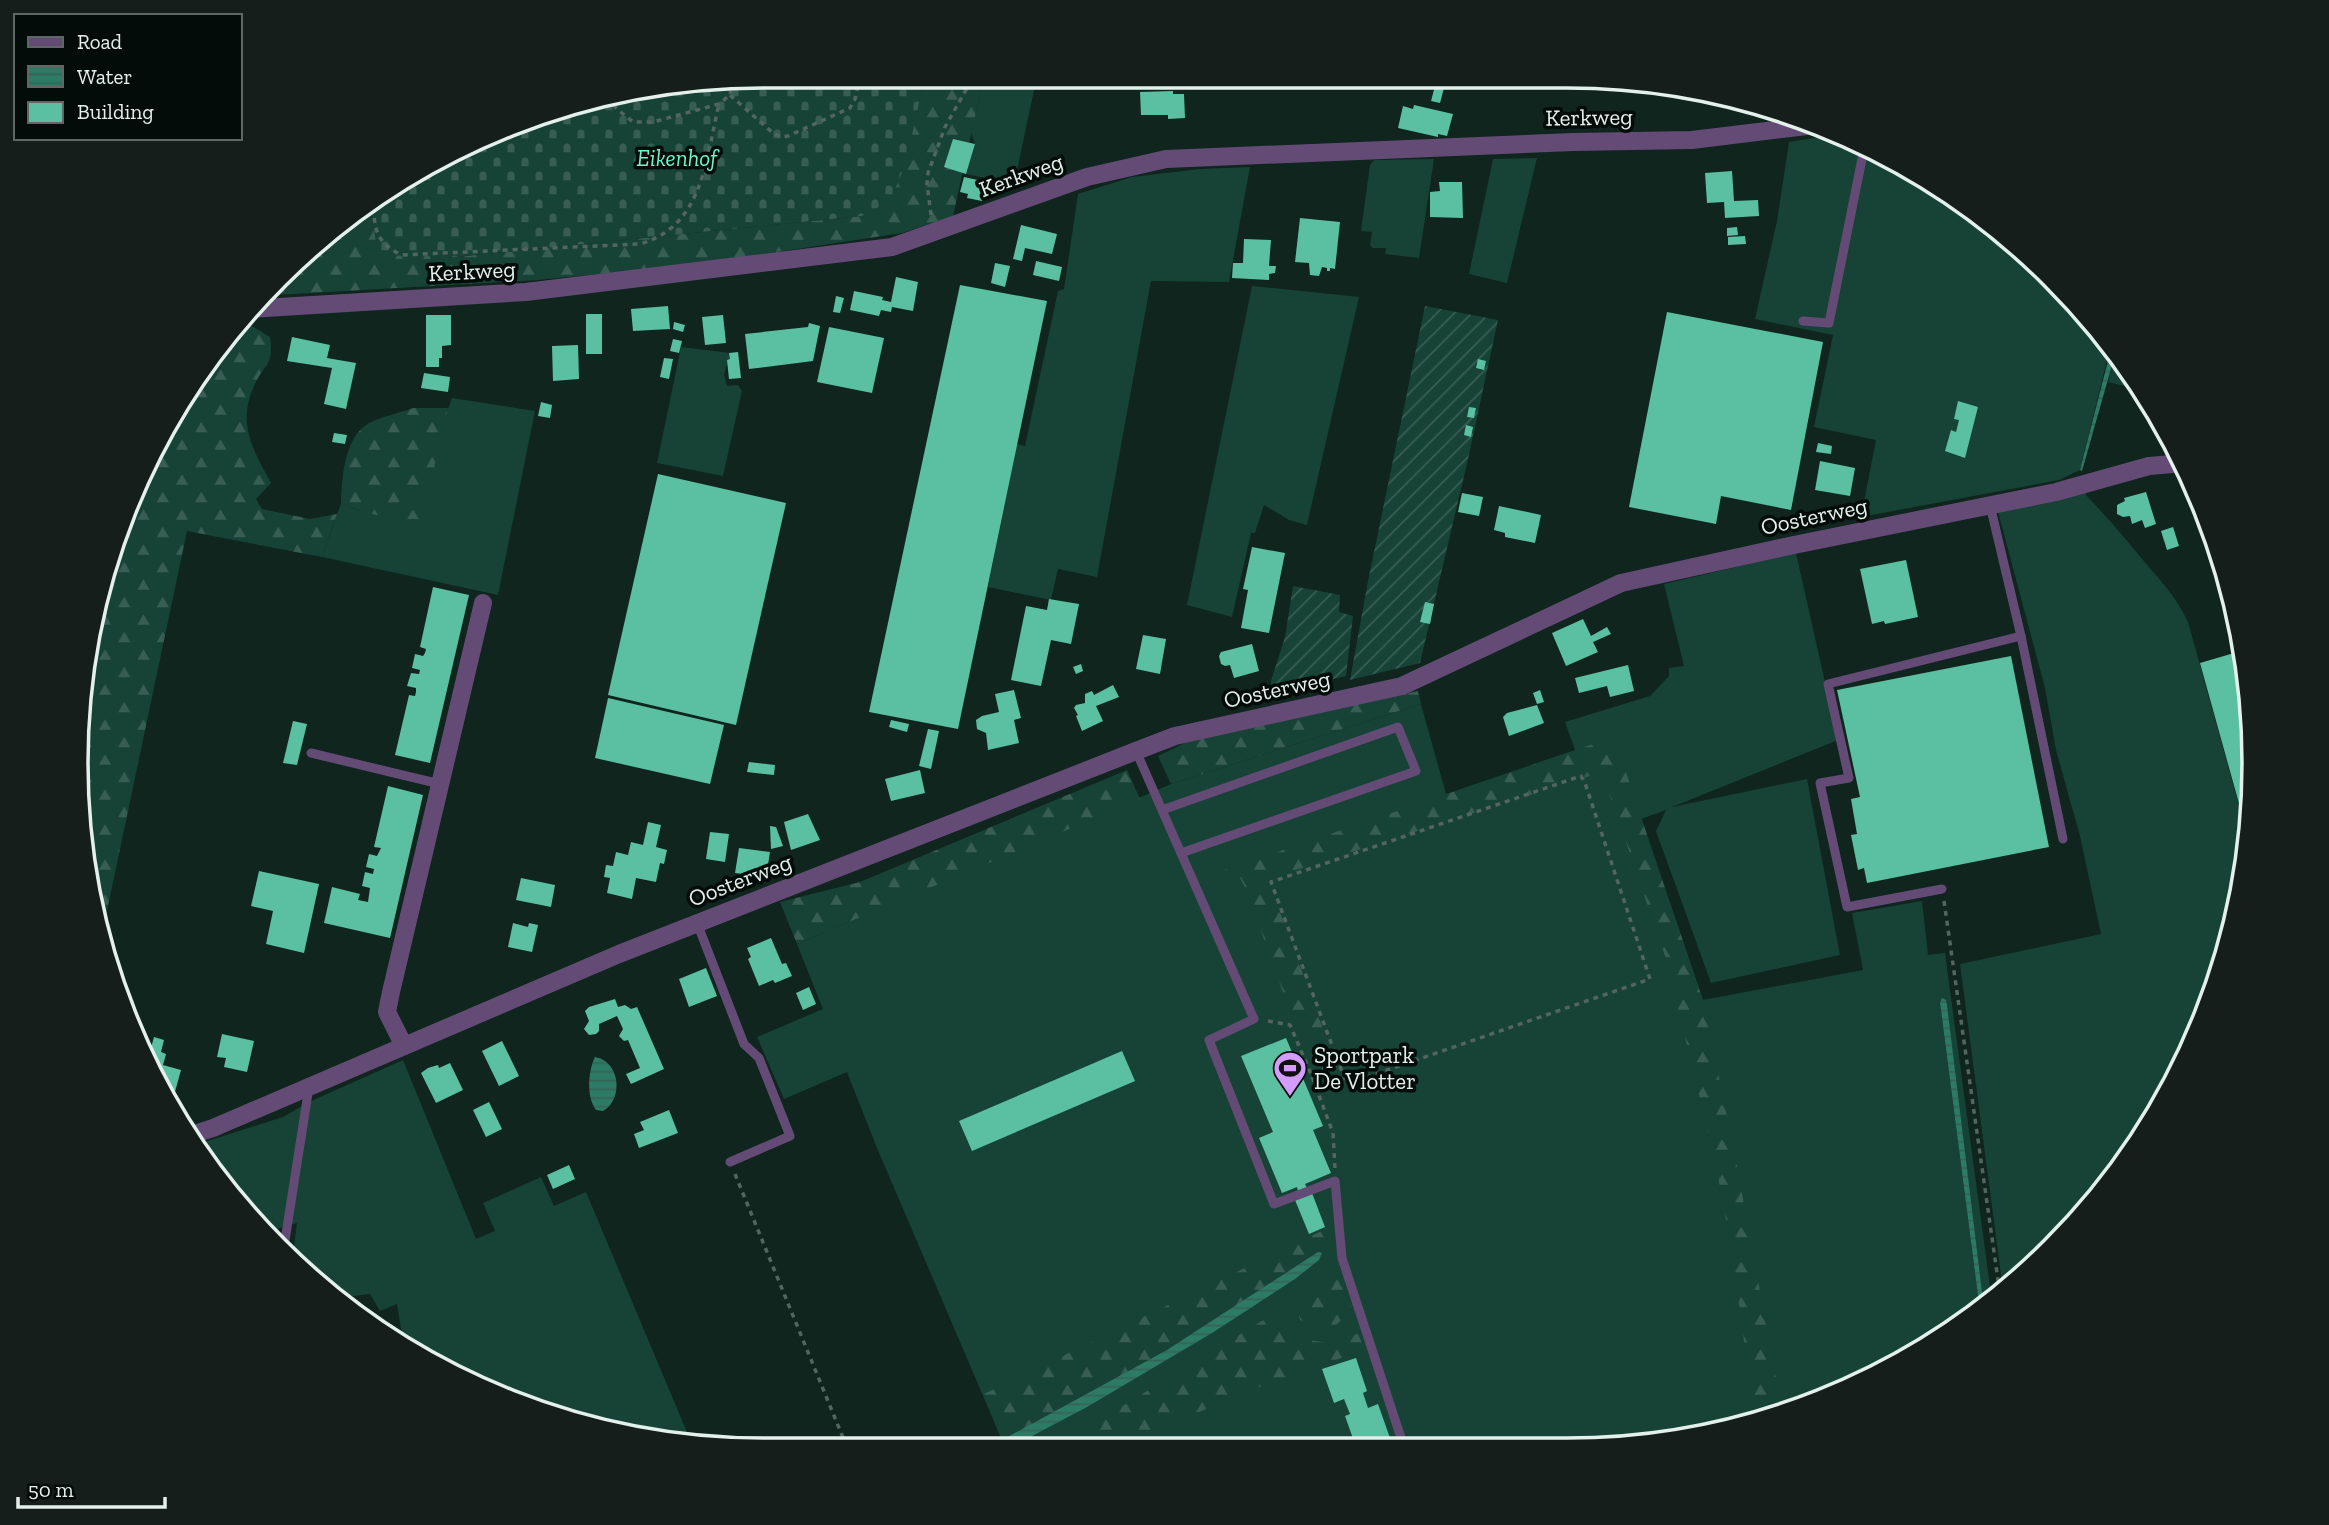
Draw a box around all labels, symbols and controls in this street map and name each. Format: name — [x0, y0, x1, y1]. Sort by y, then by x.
legend — [14, 14, 242, 140]
text: Road — [77, 29, 123, 54]
text: Water — [77, 64, 132, 89]
text: Building — [77, 99, 154, 124]
street label: Kerkweg — [1545, 102, 1633, 132]
park label: Eikenhof — [637, 144, 720, 172]
street label: Kerkweg — [975, 147, 1067, 203]
street label: Kerkweg — [428, 255, 517, 287]
street label: Oosterweg — [1758, 491, 1870, 541]
street label: Oosterweg — [1221, 664, 1333, 714]
street label: Oosterweg — [684, 847, 796, 913]
place label: Sportpark De Vlotter — [1314, 1041, 1416, 1095]
sports icon: Sportpark De Vlotter — [1271, 1049, 1309, 1098]
scale bar — [18, 1466, 164, 1510]
text: 50 m — [28, 1477, 74, 1502]

